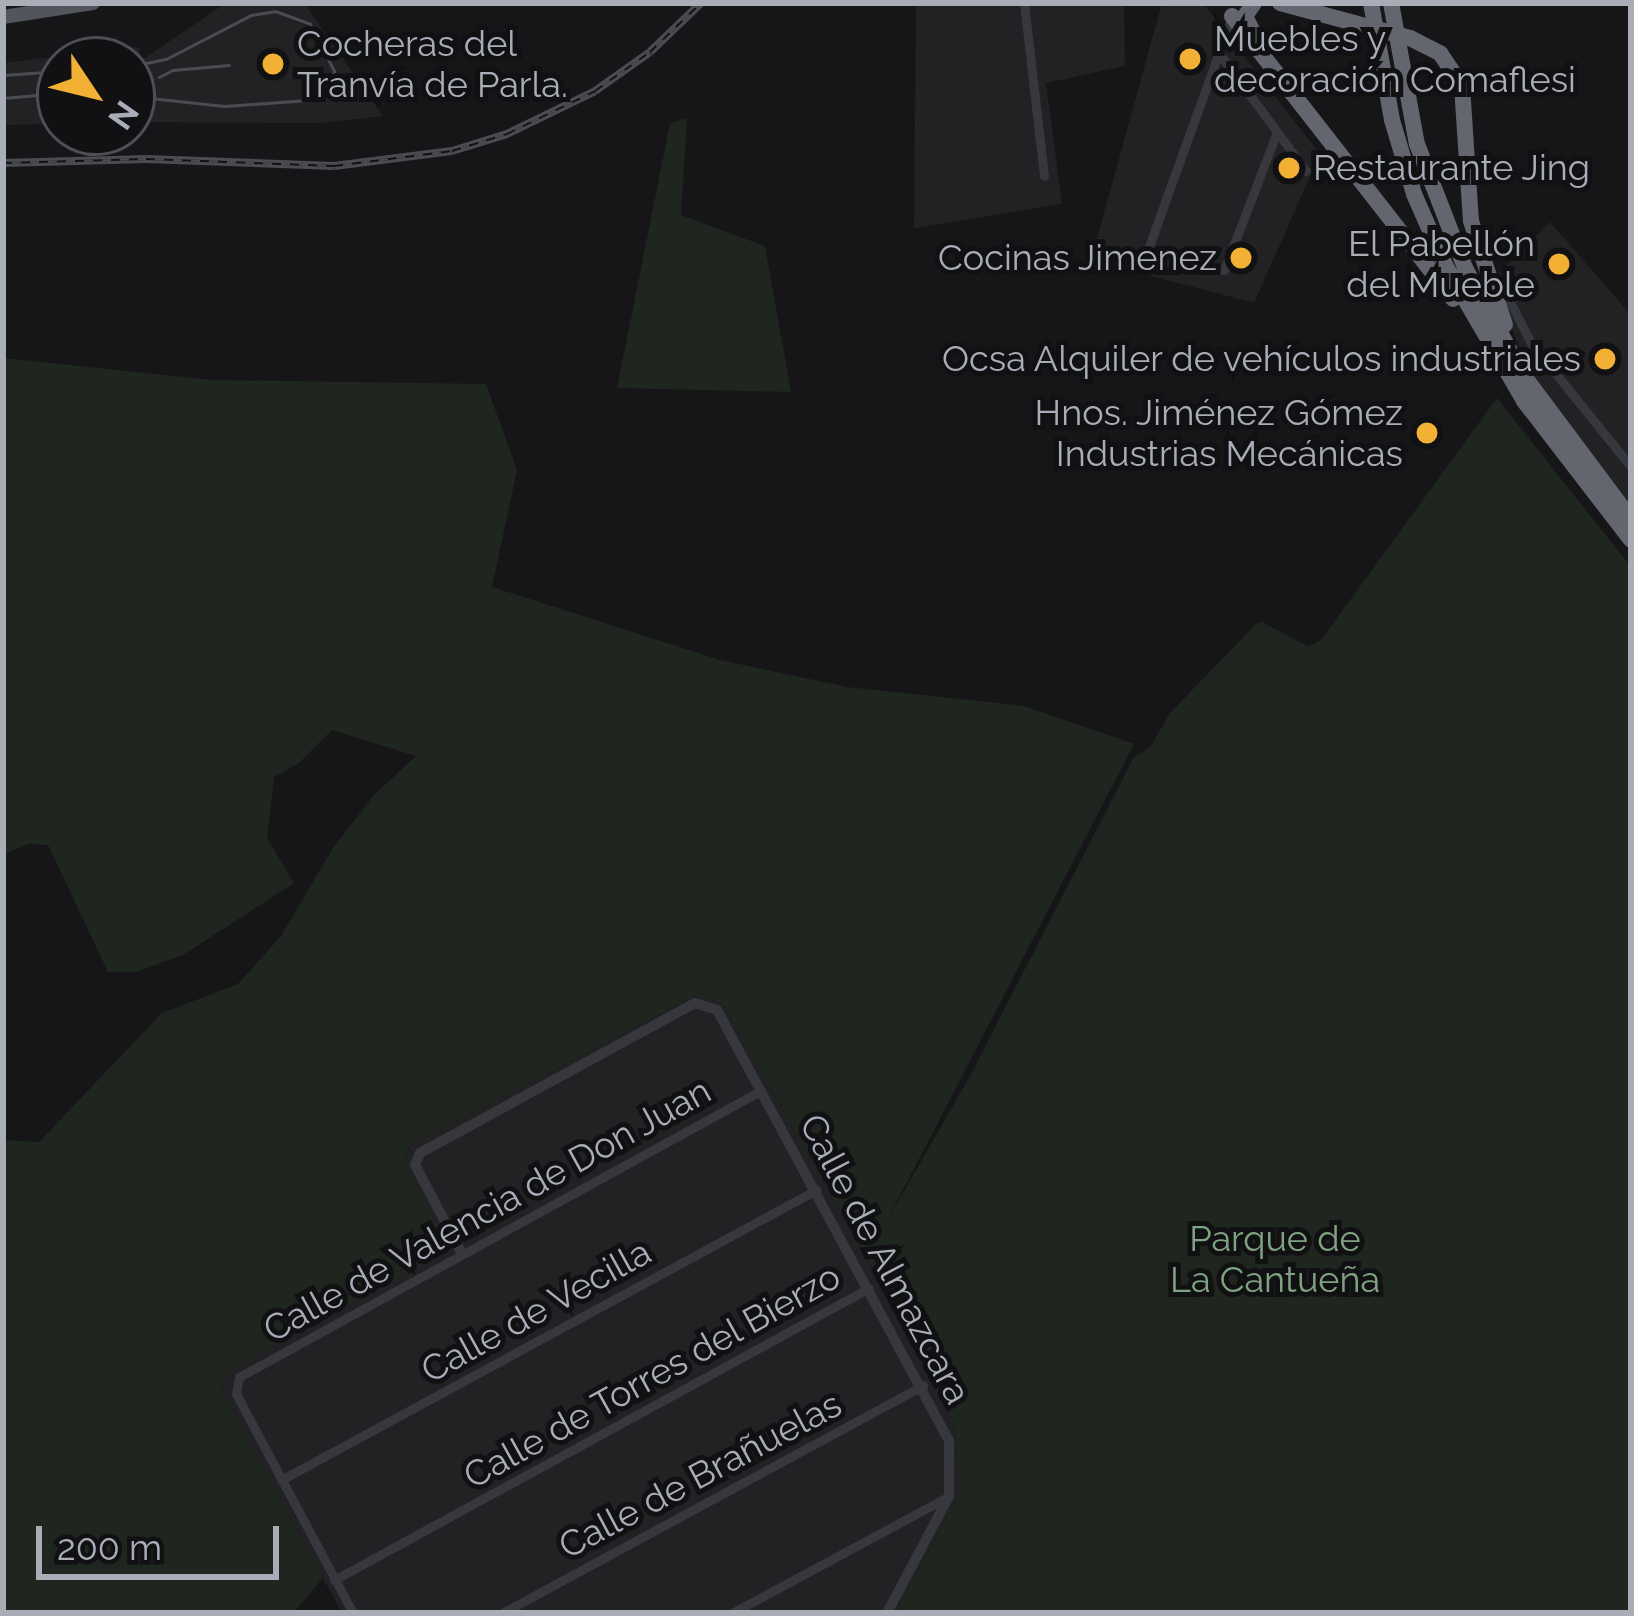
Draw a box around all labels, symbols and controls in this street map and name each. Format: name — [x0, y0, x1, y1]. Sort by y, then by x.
place label: Muebles y decoración Comaflesi — [1214, 16, 1576, 101]
place label: Cocheras del Tranvía de Parla. — [297, 21, 568, 106]
north arrow — [36, 36, 156, 156]
marker: Muebles y decoración Comaflesi — [1177, 46, 1203, 72]
marker: Cocheras del Tranvía de Parla. — [260, 51, 286, 77]
text: N — [100, 94, 147, 137]
place label: Restaurante Jing — [1313, 146, 1591, 190]
marker: Restaurante Jing — [1276, 155, 1302, 181]
place label: El Pabellón del Mueble — [1345, 221, 1535, 306]
place label: Cocinas Jimenez — [937, 236, 1217, 280]
marker: Cocinas Jimenez — [1228, 245, 1254, 271]
marker: El Pabellón del Mueble — [1546, 251, 1572, 277]
place label: Ocsa Alquiler de vehículos industriales — [939, 337, 1581, 381]
marker: Ocsa Alquiler de vehículos industriales — [1592, 346, 1618, 372]
place label: Hnos. Jiménez Gómez Industrias Mecánicas — [1034, 390, 1403, 475]
marker: Hnos. Jiménez Gómez Industrias Mecánicas — [1414, 420, 1440, 446]
street label: Calle de Valencia de Don Juan — [255, 1068, 719, 1352]
street label: Calle de Almazcara — [790, 1106, 980, 1412]
park label: Parque de La Cantueña — [1170, 1216, 1380, 1301]
street label: Calle de Vecilla — [413, 1230, 659, 1392]
street label: Calle de Torres del Bierzo — [455, 1254, 849, 1498]
street label: Calle de Brañuelas — [552, 1382, 848, 1568]
scale bar — [42, 1502, 285, 1576]
text: 200 m — [57, 1526, 162, 1568]

